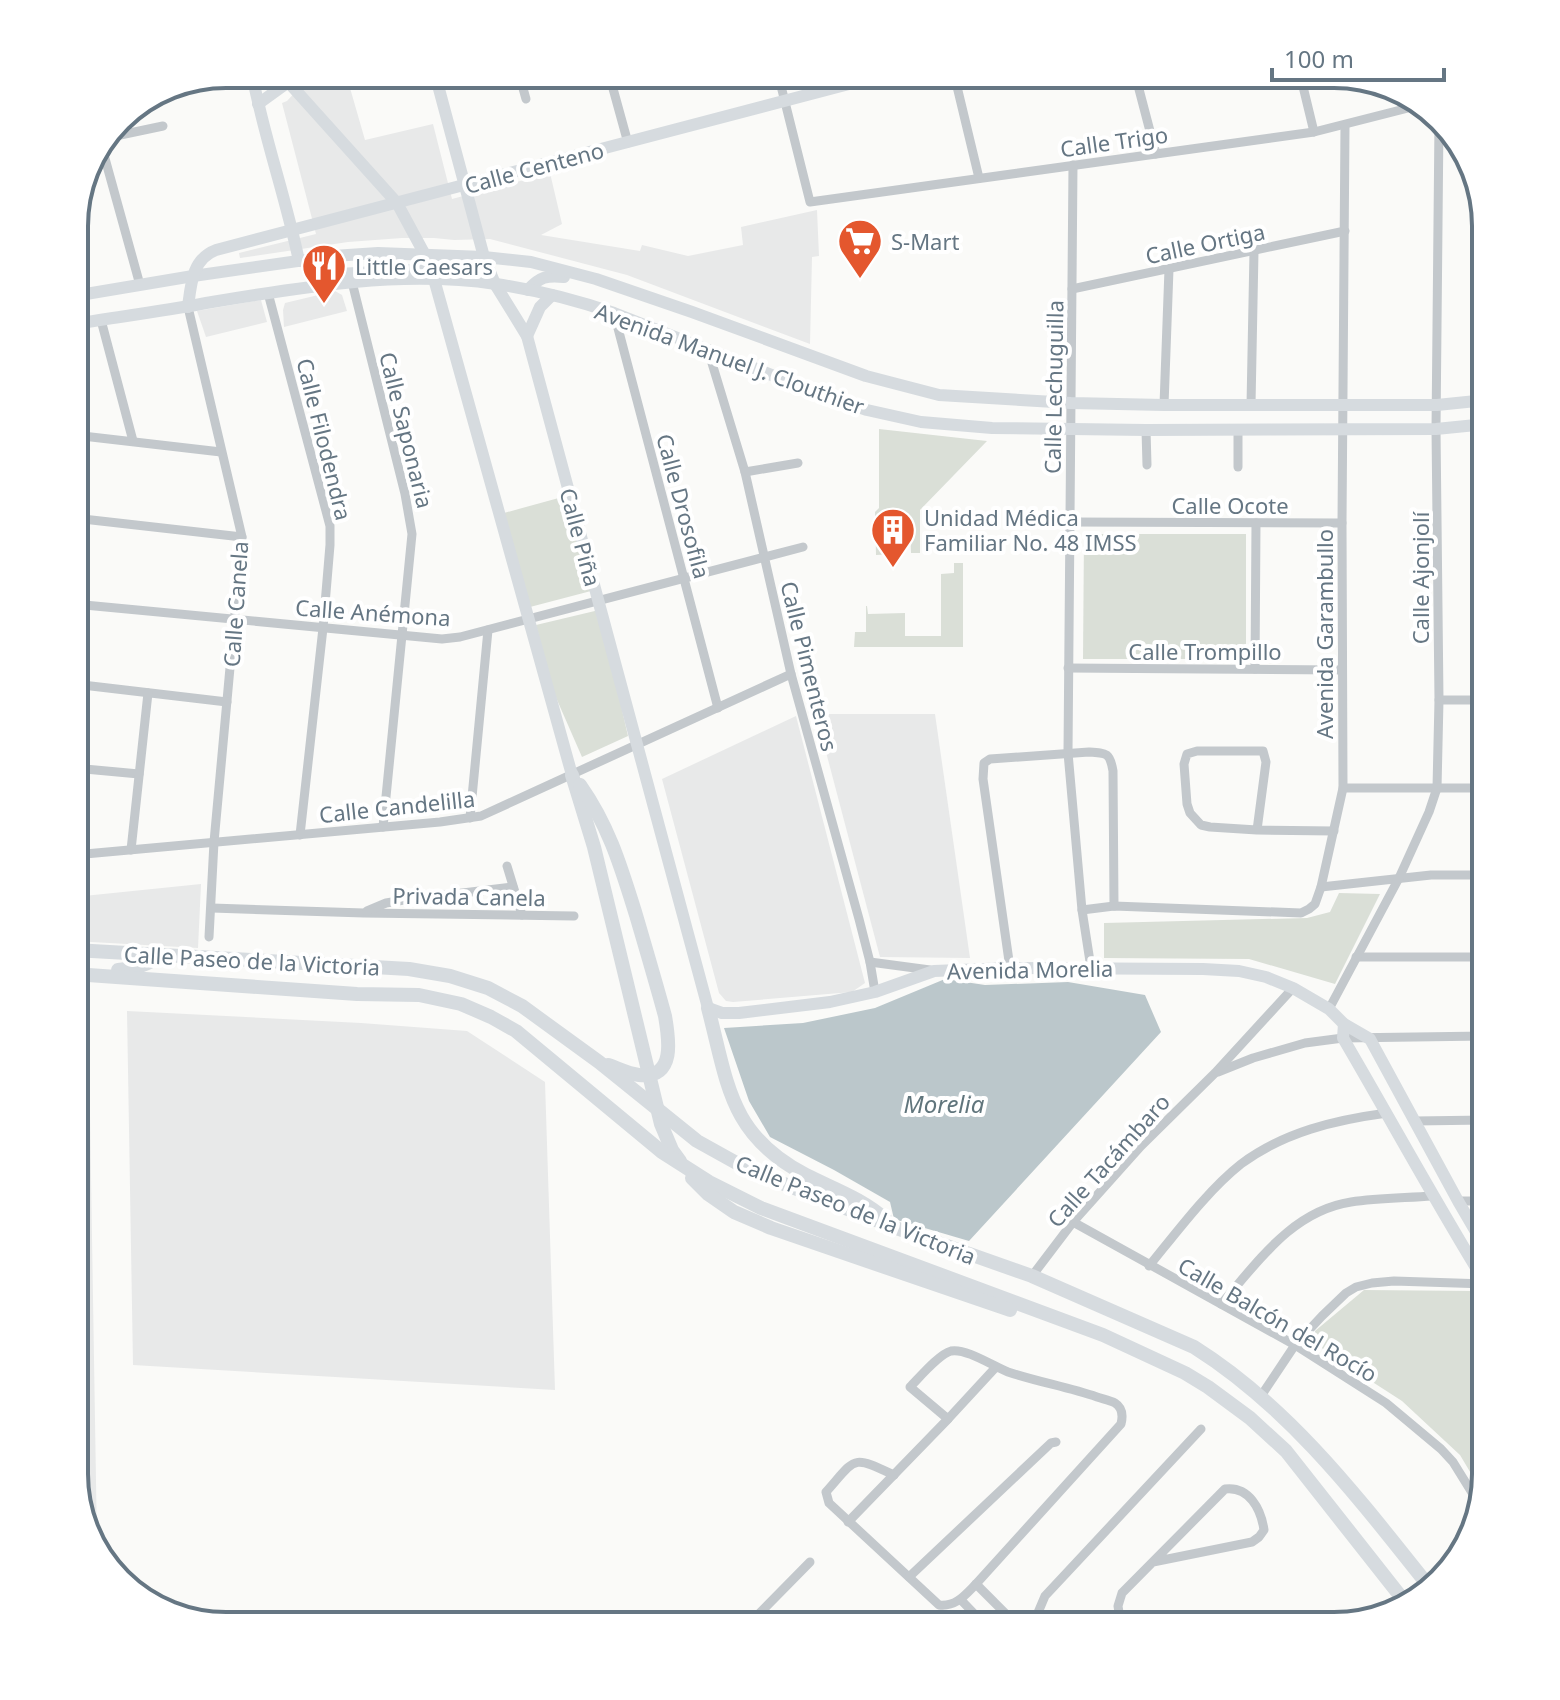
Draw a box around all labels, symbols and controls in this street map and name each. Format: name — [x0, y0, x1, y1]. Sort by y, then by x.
scale bar — [1272, 32, 1444, 82]
text: 100 m — [1284, 42, 1354, 75]
street label: Calle Trigo — [1058, 119, 1170, 163]
street label: Calle Centeno — [461, 134, 607, 200]
street label: Calle Ortiga — [1142, 216, 1268, 270]
supermarket icon: S-Mart — [836, 217, 884, 280]
place label: S-Mart — [891, 226, 960, 256]
restaurant icon: Little Caesars — [300, 242, 348, 305]
place label: Little Caesars — [355, 251, 493, 281]
street label: Avenida Manuel J. Clouthier — [591, 295, 869, 421]
street label: Calle Lechuguilla — [1036, 300, 1070, 474]
street label: Calle Saponaria — [373, 349, 441, 511]
street label: Calle Filodendra — [290, 355, 360, 523]
street label: Calle Drosofila — [650, 430, 718, 582]
street label: Calle Piña — [553, 485, 609, 589]
street label: Calle Ocote — [1171, 490, 1289, 520]
place label: Unidad Médica Familiar No. 48 IMSS — [924, 502, 1137, 557]
building icon: Unidad Médica Familiar No. 48 IMSS — [869, 506, 917, 569]
street label: Calle Ajonjolí — [1405, 510, 1435, 644]
street label: Avenida Garambullo — [1309, 529, 1339, 739]
street label: Calle Canela — [216, 540, 254, 668]
street label: Calle Pimenteros — [774, 578, 846, 754]
street label: Calle Anémona — [294, 592, 452, 632]
street label: Calle Trompillo — [1128, 636, 1282, 666]
street label: Calle Candelilla — [318, 783, 476, 829]
street label: Privada Canela — [392, 880, 546, 912]
street label: Calle Paseo de la Victoria — [123, 938, 381, 982]
street label: Avenida Morelia — [946, 953, 1114, 985]
water label: Morelia — [904, 1087, 985, 1120]
street label: Calle Tacámbaro — [1040, 1087, 1176, 1233]
street label: Calle Paseo de la Victoria — [731, 1147, 981, 1271]
street label: Calle Balcón del Rocío — [1173, 1250, 1383, 1388]

